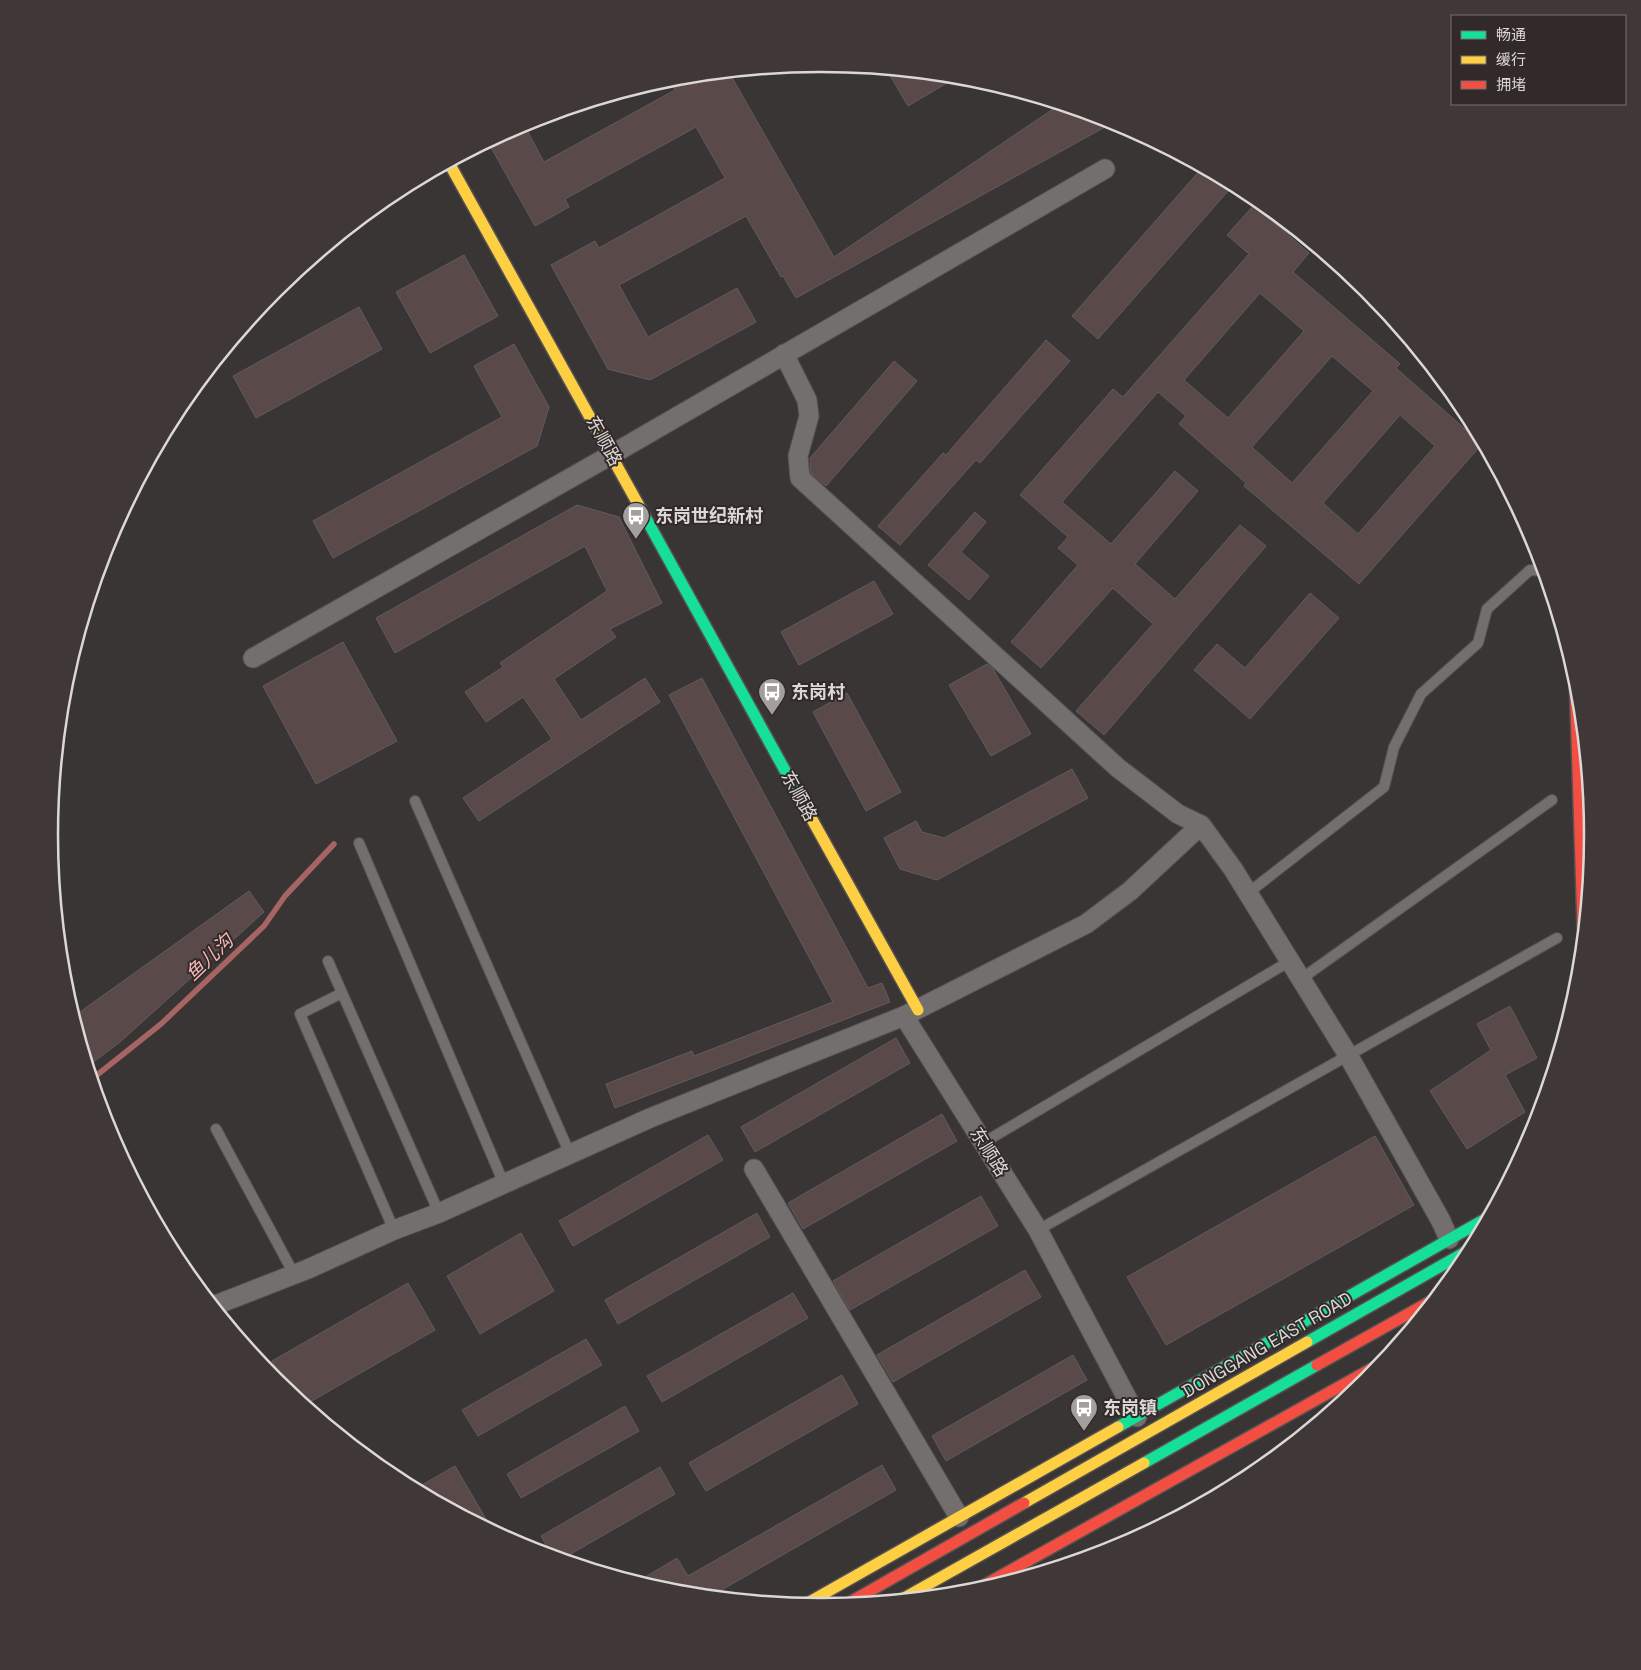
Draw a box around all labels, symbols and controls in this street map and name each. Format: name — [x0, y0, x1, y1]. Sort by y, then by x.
legend — [1451, 15, 1626, 105]
text: 畅通 — [1496, 25, 1526, 44]
text: 缓行 — [1496, 50, 1526, 69]
text: 拥堵 — [1496, 75, 1526, 94]
street label: 东顺路 — [581, 412, 628, 470]
bus stop icon: 东岗世纪新村 — [621, 501, 651, 540]
place label: 东岗世纪新村 — [655, 504, 763, 527]
bus stop icon: 东岗村 — [757, 677, 787, 716]
place label: 东岗村 — [791, 680, 845, 703]
street label: 东顺路 — [776, 767, 823, 825]
water label: 鱼儿沟 — [180, 927, 240, 986]
street label: 东顺路 — [965, 1123, 1013, 1181]
street label: DONGGANG EAST ROAD — [1178, 1286, 1356, 1403]
bus stop icon: 东岗镇 — [1069, 1393, 1099, 1432]
place label: 东岗镇 — [1103, 1396, 1157, 1419]

